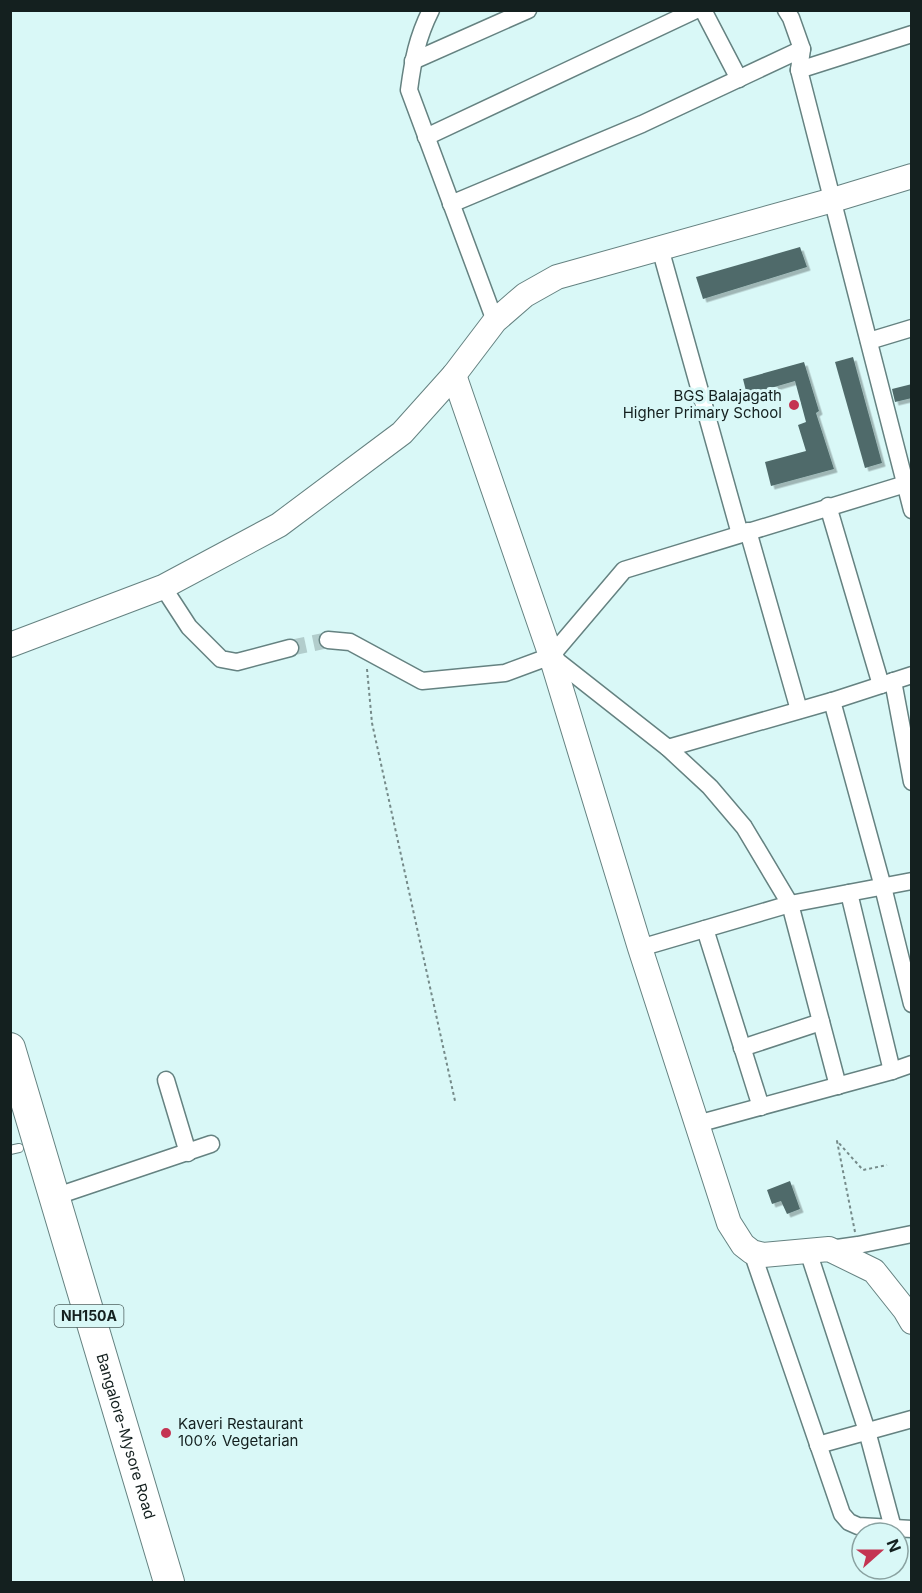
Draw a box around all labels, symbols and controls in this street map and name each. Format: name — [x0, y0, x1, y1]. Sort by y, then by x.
place label: BGS Balajagath Higher Primary School — [623, 386, 782, 422]
marker: BGS Balajagath Higher Primary School — [787, 398, 801, 412]
road number: NH150A — [54, 1305, 124, 1327]
street label: Bangalore-Mysore Road — [92, 1351, 160, 1521]
place label: Kaveri Restaurant 100% Vegetarian — [178, 1414, 303, 1450]
marker: Kaveri Restaurant 100% Vegetarian — [159, 1426, 173, 1440]
north arrow — [850, 1521, 910, 1581]
text: N — [882, 1536, 906, 1555]

